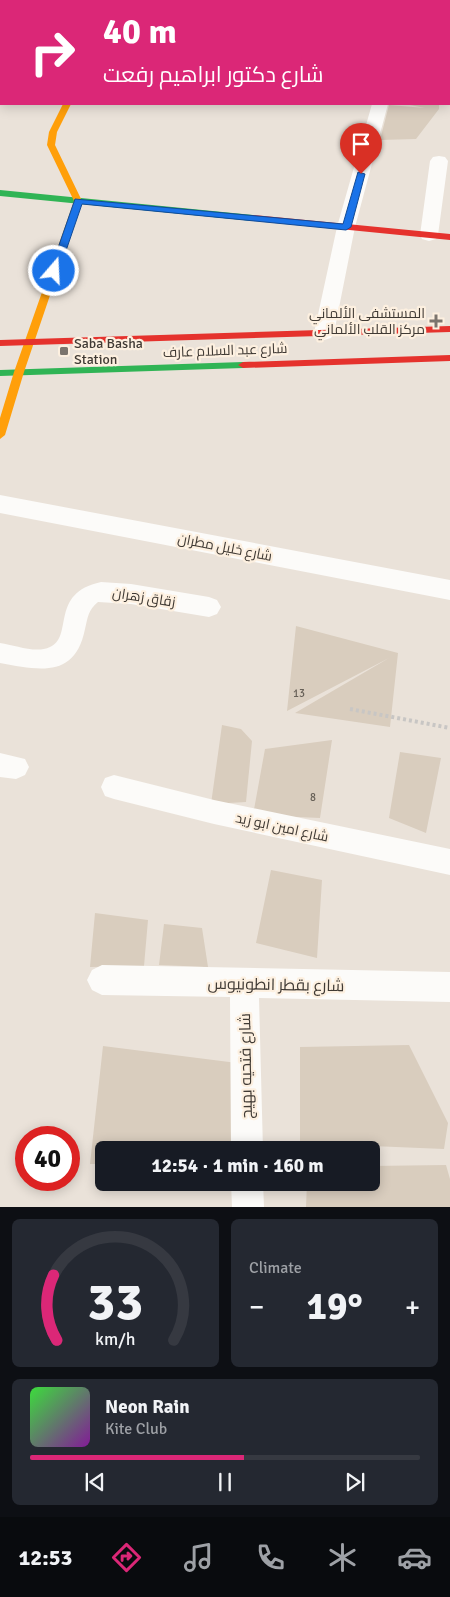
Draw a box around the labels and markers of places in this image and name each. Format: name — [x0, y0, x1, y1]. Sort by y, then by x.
pin — [340, 123, 382, 174]
place label: المستشفى الألماني مركز القلب الألماني — [309, 305, 425, 341]
marker: المستشفى الألماني مركز القلب الألماني — [429, 314, 443, 328]
place label: Saba Basha Station — [74, 335, 143, 368]
marker: Saba Basha Station — [58, 345, 70, 357]

